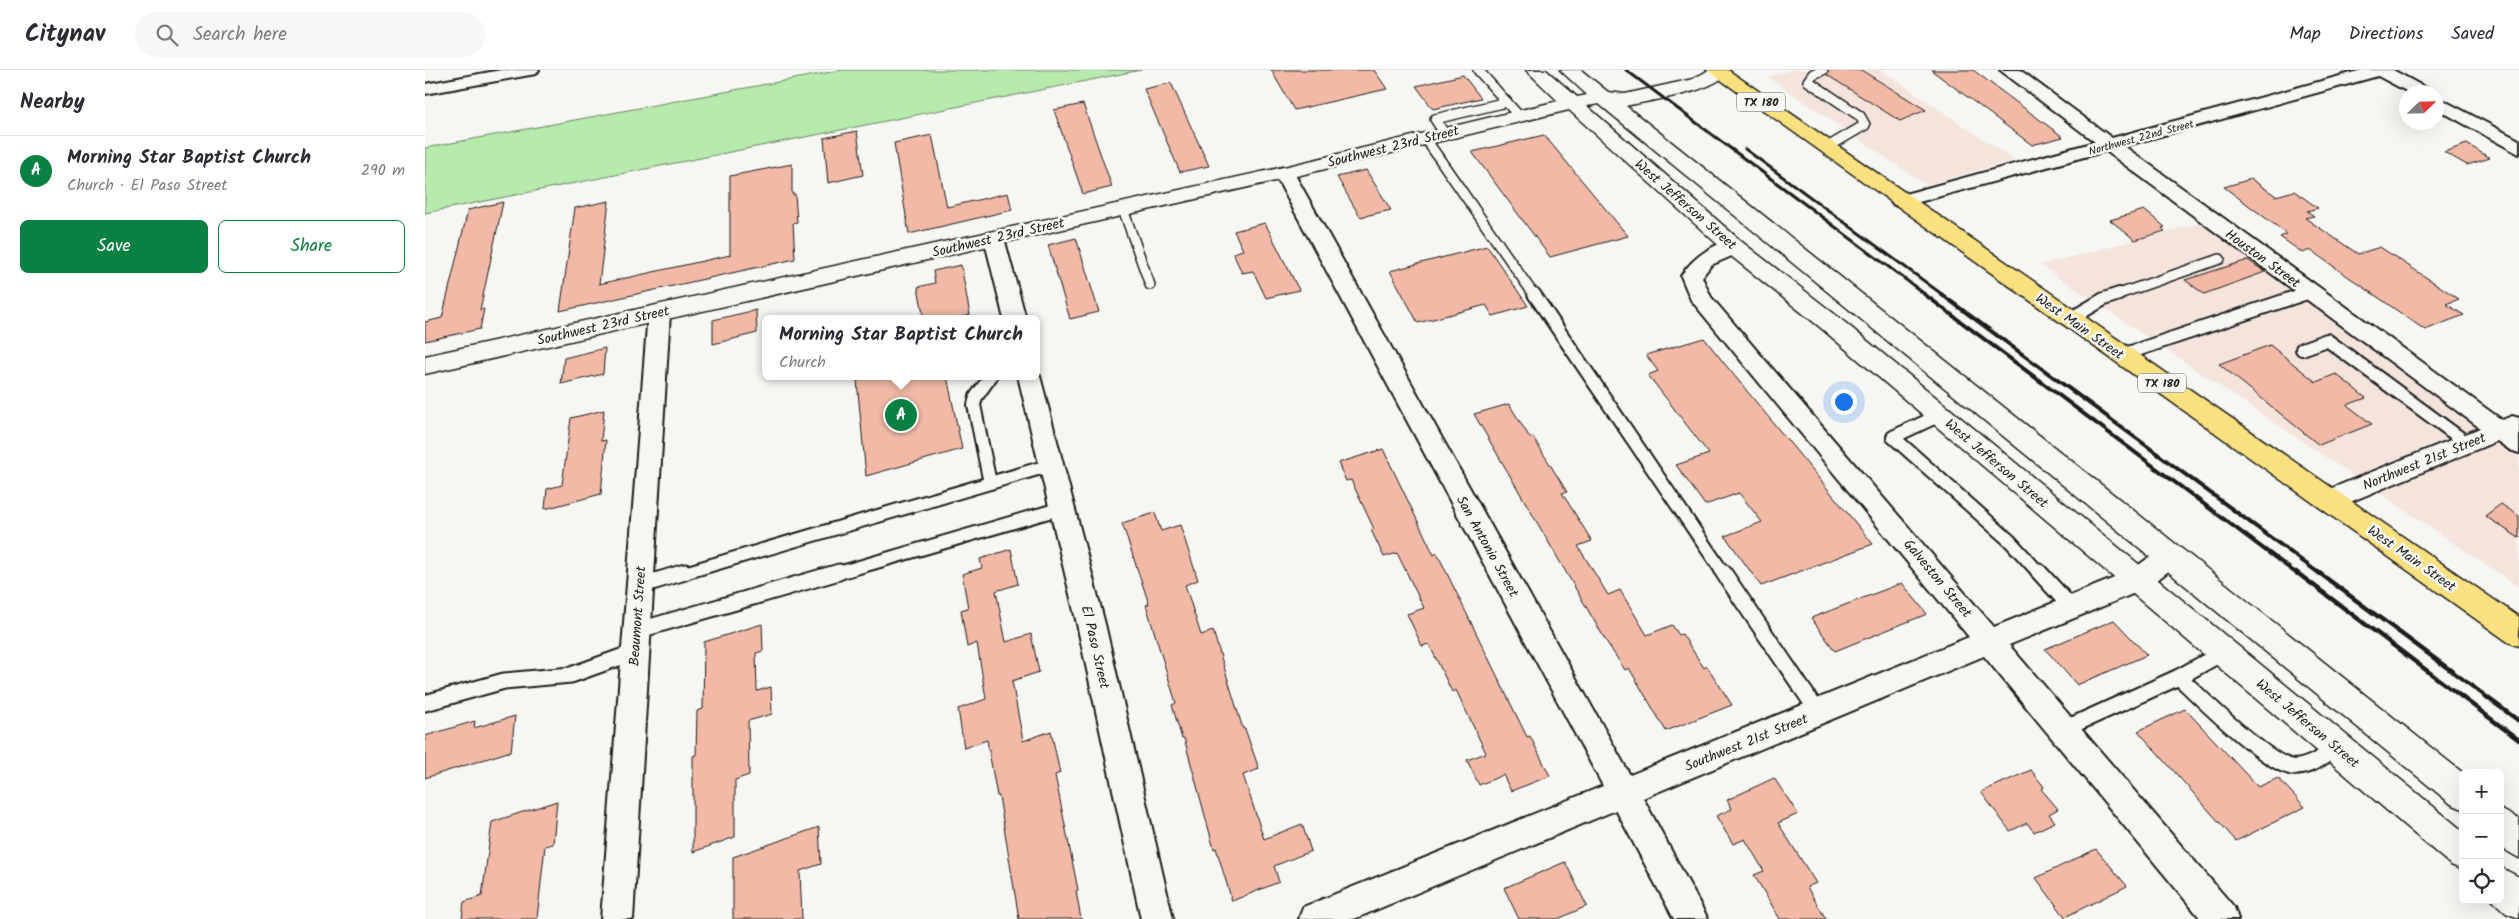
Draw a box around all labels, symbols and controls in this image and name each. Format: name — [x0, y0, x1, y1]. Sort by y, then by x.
search box — [135, 12, 485, 57]
text: Citynav — [25, 15, 105, 54]
text: Search here — [193, 20, 287, 50]
text: Map — [2289, 20, 2321, 49]
text: Directions — [2349, 20, 2423, 49]
text: Saved — [2451, 20, 2494, 49]
icon: search — [153, 21, 181, 49]
north arrow — [2399, 85, 2444, 130]
text: Nearby — [20, 86, 85, 119]
road number: TX 180 — [1737, 92, 1785, 112]
street label: Northwest 22nd Street — [2087, 115, 2197, 161]
street label: Southwest 23rd Street — [1325, 120, 1462, 174]
text: Morning Star Baptist Church — [67, 143, 311, 173]
street label: West Jefferson Street — [1629, 154, 1742, 256]
text: A — [31, 158, 41, 183]
text: 290 m — [361, 158, 405, 183]
text: Church · El Paso Street — [67, 173, 227, 198]
street label: Southwest 23rd Street — [930, 212, 1067, 264]
button: Save — [20, 220, 208, 273]
button: Share — [218, 220, 405, 273]
street label: Houston Street — [2220, 224, 2305, 294]
street label: West Main Street — [2031, 288, 2129, 366]
street label: Southwest 23rd Street — [535, 300, 672, 352]
popup — [762, 315, 1040, 380]
text: Morning Star Baptist Church — [779, 320, 1023, 350]
text: Church — [779, 350, 826, 375]
road number: TX 180 — [2138, 374, 2186, 392]
your location — [1831, 389, 1857, 415]
pin: A — [885, 396, 917, 434]
street label: West Jefferson Street — [1940, 414, 2053, 514]
street label: Northwest 21st Street — [2359, 427, 2490, 497]
street label: San Antonio Street — [1450, 492, 1524, 602]
street label: West Main Street — [2363, 520, 2461, 598]
street label: Galveston Street — [1898, 534, 1977, 623]
street label: Beaumont Street — [624, 565, 652, 667]
street label: El Paso Street — [1075, 603, 1115, 692]
street label: West Jefferson Street — [2251, 674, 2364, 774]
street label: Southwest 21st Street — [1681, 708, 1812, 778]
map controls — [2459, 769, 2504, 904]
button: + — [2459, 769, 2504, 814]
button: − — [2459, 814, 2504, 859]
button: locate — [2459, 859, 2504, 904]

